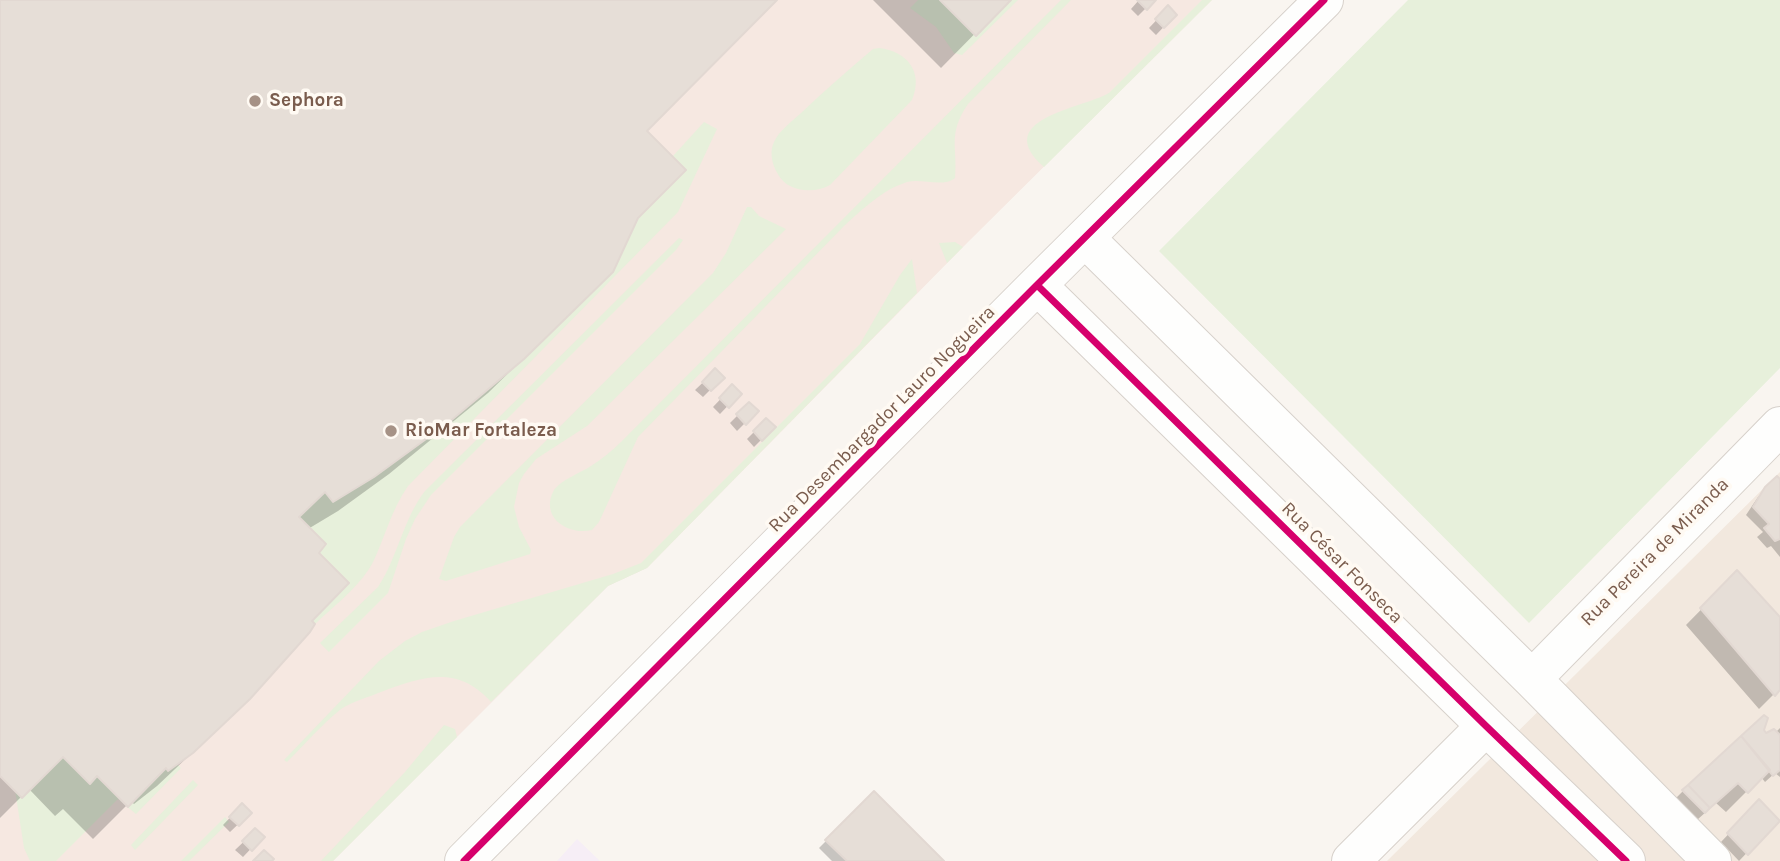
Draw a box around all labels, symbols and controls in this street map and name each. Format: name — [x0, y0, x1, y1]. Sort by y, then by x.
place label: Sephora — [269, 90, 344, 112]
marker: Sephora — [247, 93, 263, 109]
street label: Rua Desembargador Lauro Nogueira — [764, 301, 1000, 537]
place label: RioMar Fortaleza — [405, 420, 557, 442]
marker: RioMar Fortaleza — [383, 423, 399, 439]
street label: Rua Pereira de Miranda — [1576, 473, 1734, 631]
street label: Rua César Fonseca — [1276, 497, 1408, 629]

